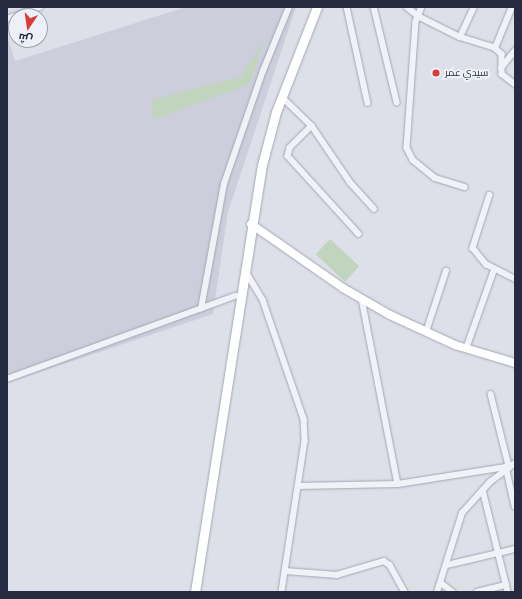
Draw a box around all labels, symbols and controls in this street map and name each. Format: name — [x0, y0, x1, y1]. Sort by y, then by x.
north arrow — [8, 8, 48, 48]
text: ش — [17, 30, 34, 47]
marker: سيدي عمر — [430, 67, 442, 79]
place label: سيدي عمر — [445, 67, 488, 79]

